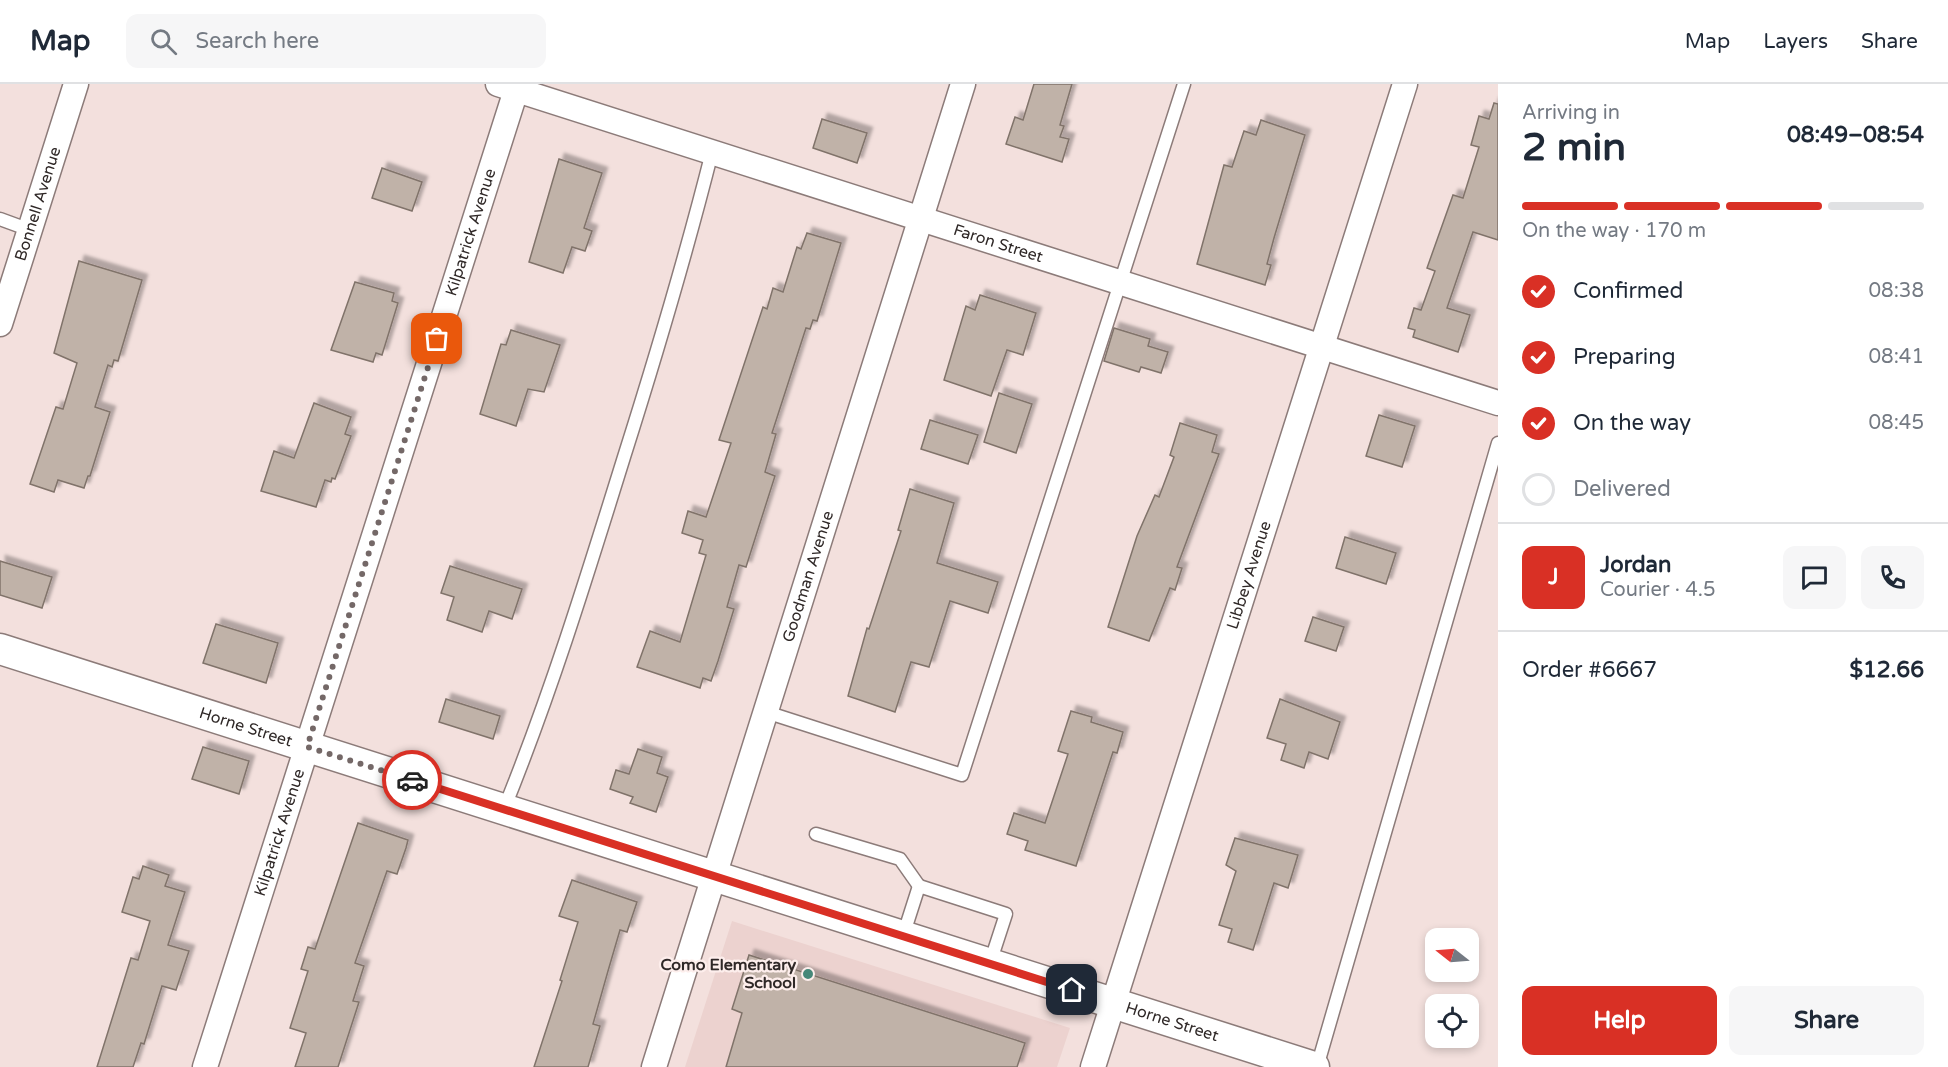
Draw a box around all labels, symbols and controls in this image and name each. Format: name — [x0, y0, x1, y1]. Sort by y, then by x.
search box — [126, 14, 546, 68]
text: Map — [30, 24, 90, 58]
icon: search — [147, 25, 180, 58]
text: Search here — [195, 28, 319, 54]
text: Map — [1685, 29, 1730, 54]
text: Layers — [1763, 29, 1828, 54]
text: Share — [1861, 29, 1918, 54]
text: Arriving in — [1522, 101, 1620, 125]
text: 08:49–08:54 — [1787, 122, 1924, 148]
text: 2 min — [1522, 124, 1626, 171]
street label: Bonnell Avenue — [11, 144, 65, 264]
street label: Kilpatrick Avenue — [441, 166, 500, 299]
text: On the way · 170 m — [1522, 219, 1706, 243]
street label: Faron Street — [951, 220, 1045, 267]
icon: check — [1522, 275, 1555, 308]
text: Confirmed — [1573, 278, 1683, 304]
text: 08:38 — [1869, 279, 1924, 303]
pin — [411, 313, 462, 364]
icon: bag — [420, 322, 453, 355]
icon: check — [1522, 341, 1555, 374]
text: Preparing — [1573, 344, 1676, 370]
text: 08:41 — [1869, 345, 1924, 369]
icon: check — [1522, 407, 1555, 440]
text: On the way — [1573, 410, 1691, 436]
text: 08:45 — [1869, 411, 1924, 435]
text: Delivered — [1573, 476, 1671, 502]
street label: Goodman Avenue — [778, 508, 838, 645]
street label: Libbey Avenue — [1223, 519, 1276, 632]
button: chat — [1783, 546, 1846, 609]
button: phone — [1861, 546, 1924, 609]
text: Jordan — [1600, 552, 1671, 578]
text: J — [1548, 564, 1559, 590]
text: Courier · 4.5 — [1600, 578, 1715, 602]
text: Order #6667 — [1522, 657, 1657, 683]
text: $12.66 — [1849, 657, 1924, 683]
street label: Horne Street — [197, 703, 295, 751]
courier — [382, 750, 442, 810]
icon: car — [396, 764, 429, 797]
street label: Kilpatrick Avenue — [250, 766, 309, 899]
north arrow — [1425, 928, 1479, 982]
map controls — [1425, 928, 1479, 1048]
place label: Como Elementary School — [660, 955, 796, 993]
pin — [1046, 964, 1097, 1015]
marker: Como Elementary School — [801, 967, 815, 981]
icon: home — [1055, 973, 1088, 1006]
button: Help — [1522, 986, 1717, 1055]
button: Share — [1729, 986, 1924, 1055]
button: locate — [1425, 994, 1479, 1048]
street label: Horne Street — [1123, 998, 1221, 1046]

